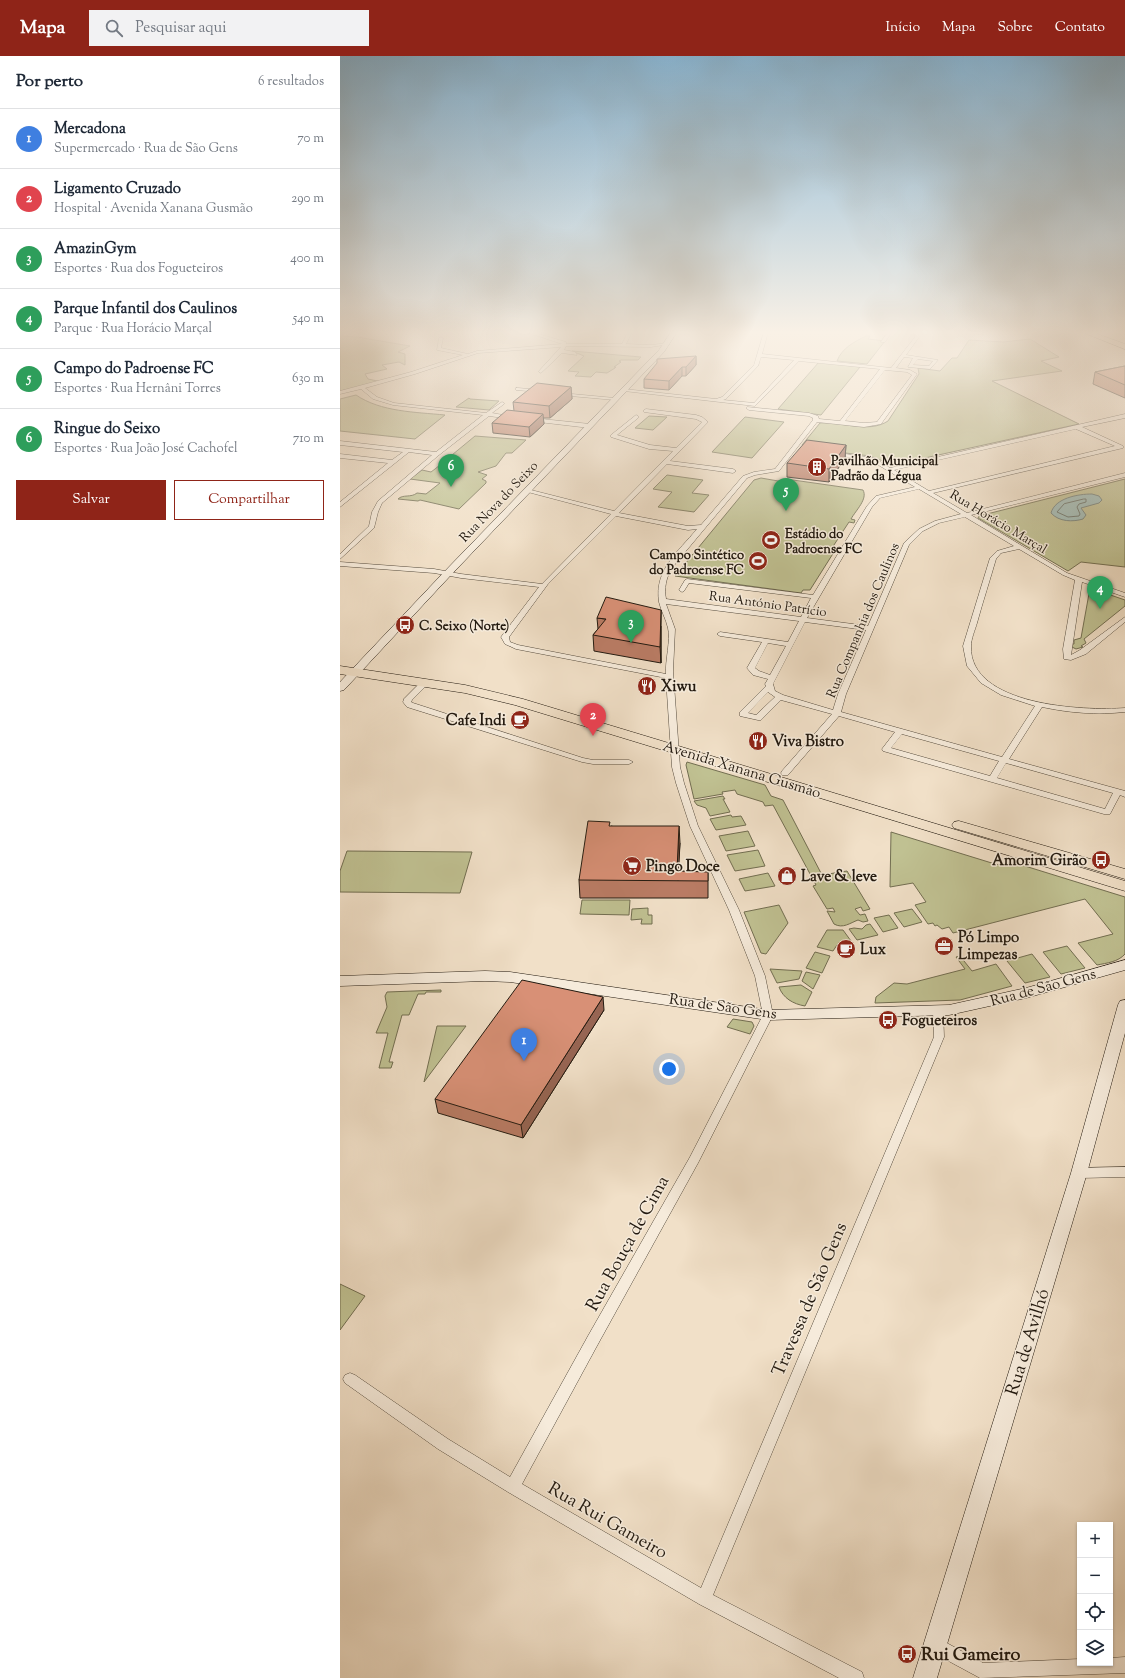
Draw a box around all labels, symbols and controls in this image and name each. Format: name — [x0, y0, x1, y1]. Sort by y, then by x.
search box — [89, 10, 369, 46]
text: Mapa — [20, 15, 65, 42]
icon: search — [103, 17, 125, 39]
text: Pesquisar aqui — [135, 18, 226, 39]
text: Início — [885, 18, 920, 38]
text: Mapa — [942, 18, 975, 38]
text: Sobre — [997, 18, 1033, 38]
text: Contato — [1055, 18, 1105, 38]
text: Por perto — [16, 70, 83, 94]
text: 6 resultados — [258, 73, 324, 91]
text: Mercadona — [54, 119, 126, 140]
text: 1 — [27, 130, 31, 148]
text: 70 m — [297, 130, 324, 148]
text: Supermercado · Rua de São Gens — [54, 140, 238, 158]
text: Ligamento Cruzado — [54, 179, 181, 200]
text: 2 — [26, 190, 32, 208]
text: 290 m — [291, 190, 324, 208]
text: Hospital · Avenida Xanana Gusmão — [54, 200, 253, 218]
text: AmazinGym — [54, 239, 136, 260]
text: 3 — [26, 250, 32, 268]
text: 400 m — [290, 250, 324, 268]
text: Esportes · Rua dos Fogueteiros — [54, 260, 223, 278]
text: Parque Infantil dos Caulinos — [54, 299, 237, 320]
text: 4 — [26, 310, 32, 328]
text: 540 m — [293, 310, 324, 328]
text: Parque · Rua Horácio Marçal — [54, 320, 212, 338]
text: Campo do Padroense FC — [54, 359, 214, 380]
text: 5 — [27, 370, 31, 388]
text: 630 m — [292, 370, 324, 388]
text: Esportes · Rua Hernâni Torres — [54, 380, 221, 398]
text: Ringue do Seixo — [54, 419, 160, 440]
text: 6 — [26, 430, 32, 448]
text: 710 m — [293, 430, 324, 448]
text: Esportes · Rua João José Cachofel — [54, 440, 238, 458]
place label: Pavilhão Municipal Padrão da Légua — [831, 453, 939, 486]
pin: 6 — [438, 454, 464, 487]
building icon: Pavilhão Municipal Padrão da Légua — [806, 456, 828, 478]
street label: Rua Nova do Seixo — [456, 458, 543, 547]
pin: 5 — [773, 478, 799, 511]
button: Salvar — [16, 480, 166, 520]
button: Compartilhar — [174, 480, 324, 520]
street label: Rua Horácio Marçal — [946, 486, 1050, 559]
place label: Estádio do Padroense FC — [785, 526, 863, 559]
sports icon: Estádio do Padroense FC — [760, 529, 782, 551]
street label: Rua Companhia dos Caulinos — [823, 540, 905, 701]
place label: Campo Sintético do Padroense FC — [649, 547, 744, 580]
sports icon: Campo Sintético do Padroense FC — [747, 550, 769, 572]
pin: 4 — [1087, 576, 1113, 609]
street label: Rua António Patrício — [708, 588, 828, 622]
pin: 3 — [618, 610, 644, 643]
bus stop icon: C. Seixo (Norte) — [394, 614, 416, 636]
place label: C. Seixo (Norte) — [419, 618, 509, 636]
restaurant icon: Xiwu — [636, 675, 658, 697]
place label: Xiwu — [661, 677, 697, 698]
pin: 2 — [580, 703, 606, 736]
cafe icon: Cafe Indi — [509, 709, 531, 731]
place label: Cafe Indi — [446, 711, 507, 732]
restaurant icon: Viva Bistro — [747, 730, 769, 752]
place label: Viva Bistro — [772, 732, 844, 753]
street label: Avenida Xanana Gusmão — [660, 736, 823, 805]
bus stop icon: Amorim Girão — [1090, 849, 1112, 871]
place label: Amorim Girão — [992, 851, 1087, 872]
supermarket icon: Pingo Doce — [621, 855, 643, 877]
place label: Pingo Doce — [646, 857, 720, 878]
shop icon: Lave & leve — [776, 865, 798, 887]
place label: Lave & leve — [801, 867, 877, 888]
place label: Pó Limpo Limpezas — [958, 928, 1019, 966]
office icon: Pó Limpo Limpezas — [933, 935, 955, 957]
cafe icon: Lux — [835, 938, 857, 960]
place label: Lux — [860, 940, 887, 961]
street label: Rua de São Gens — [988, 964, 1099, 1013]
street label: Rua de São Gens — [668, 990, 778, 1025]
bus stop icon: Fogueteiros — [877, 1009, 899, 1031]
place label: Fogueteiros — [902, 1011, 977, 1032]
pin: 1 — [511, 1028, 537, 1061]
your location — [659, 1059, 679, 1079]
street label: Rua Bouça de Cima — [581, 1171, 677, 1317]
street label: Travessa de São Gens — [767, 1219, 855, 1381]
street label: Rua de Avilhó — [1000, 1286, 1058, 1399]
street label: Rua Rui Gameiro — [542, 1477, 672, 1567]
map controls — [1077, 1522, 1113, 1666]
button: + — [1077, 1522, 1113, 1558]
button: − — [1077, 1558, 1113, 1594]
button: locate — [1077, 1594, 1113, 1630]
button: layers — [1077, 1630, 1113, 1666]
bus stop icon: Rui Gameiro — [896, 1643, 918, 1665]
place label: Rui Gameiro — [921, 1643, 1021, 1669]

